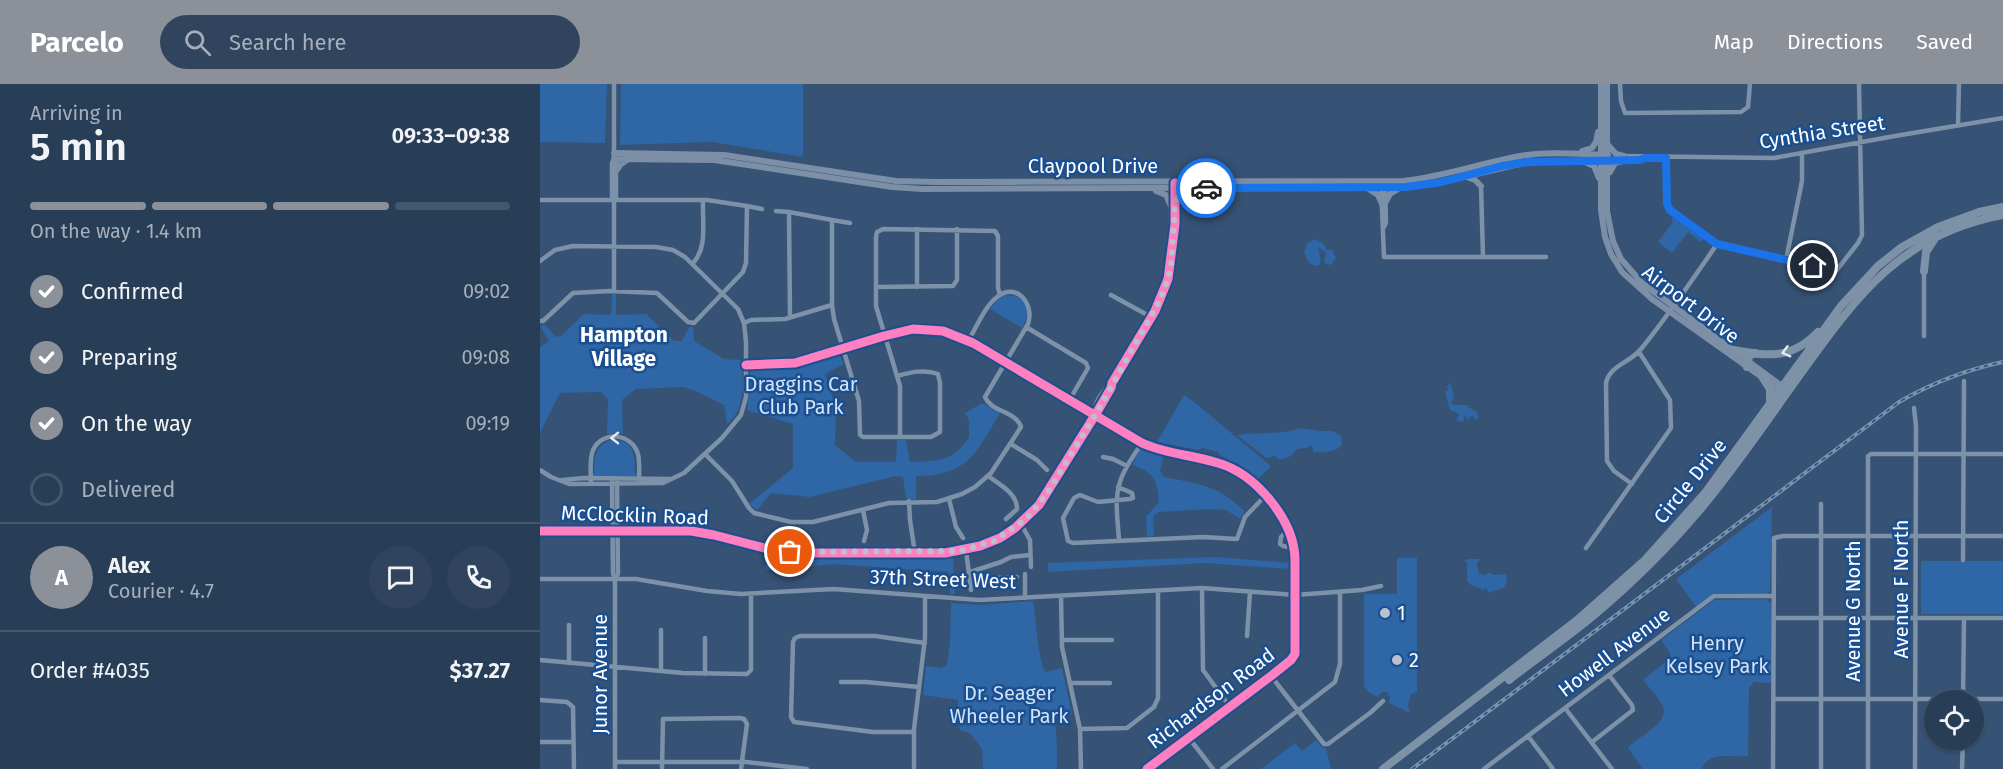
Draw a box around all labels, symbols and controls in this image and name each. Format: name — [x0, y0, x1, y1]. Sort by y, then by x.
search box — [160, 15, 580, 69]
text: Parcelo — [30, 26, 124, 59]
icon: search — [181, 26, 214, 59]
text: Search here — [229, 29, 346, 56]
text: Map — [1714, 29, 1754, 55]
text: Directions — [1787, 29, 1883, 55]
text: Saved — [1916, 29, 1973, 55]
text: Arriving in — [30, 101, 123, 125]
street label: Cynthia Street — [1758, 110, 1887, 154]
text: 09:33–09:38 — [391, 122, 510, 149]
text: 5 min — [30, 124, 127, 170]
street label: Claypool Drive — [1028, 154, 1158, 178]
courier — [1176, 158, 1236, 218]
icon: car — [1190, 172, 1223, 205]
text: On the way · 1.4 km — [30, 219, 202, 243]
pin — [1787, 240, 1838, 291]
icon: home — [1796, 249, 1829, 282]
street label: Airport Drive — [1638, 260, 1744, 348]
icon: check — [30, 275, 63, 308]
text: Confirmed — [81, 278, 184, 305]
text: 09:02 — [463, 279, 510, 303]
district label: Hampton Village — [580, 322, 668, 372]
icon: check — [30, 341, 63, 374]
text: Preparing — [81, 344, 177, 371]
text: 09:08 — [462, 345, 510, 369]
one-way arrow — [1781, 345, 1792, 357]
park label: Draggins Car Club Park — [745, 372, 858, 419]
icon: check — [30, 407, 63, 440]
text: On the way — [81, 410, 192, 437]
text: 09:19 — [465, 411, 510, 435]
one-way arrow — [610, 432, 619, 444]
street label: Circle Drive — [1648, 434, 1732, 528]
text: Delivered — [81, 476, 176, 503]
street label: McClocklin Road — [561, 500, 709, 530]
street label: Avenue F North — [1889, 520, 1913, 658]
pin — [764, 526, 815, 577]
icon: bag — [773, 535, 806, 568]
street label: Avenue G North — [1841, 540, 1865, 682]
button: chat — [369, 546, 432, 609]
button: phone — [447, 546, 510, 609]
text: Alex — [108, 552, 151, 579]
text: A — [55, 564, 68, 591]
street label: 37th Street West — [869, 564, 1017, 594]
text: Courier · 4.7 — [108, 579, 214, 603]
place label: 1 — [1397, 601, 1406, 625]
street label: Howell Avenue — [1553, 602, 1675, 702]
marker: 1 — [1378, 606, 1392, 620]
street label: Junor Avenue — [588, 614, 612, 734]
park label: Henry Kelsey Park — [1666, 631, 1769, 678]
street label: Richardson Road — [1143, 642, 1279, 754]
place label: 2 — [1409, 648, 1419, 672]
marker: 2 — [1390, 653, 1404, 667]
text: Order #4035 — [30, 657, 150, 684]
text: $37.27 — [450, 657, 510, 684]
park label: Dr. Seager Wheeler Park — [949, 681, 1069, 728]
map controls — [1924, 690, 1984, 750]
button: locate — [1924, 690, 1984, 750]

